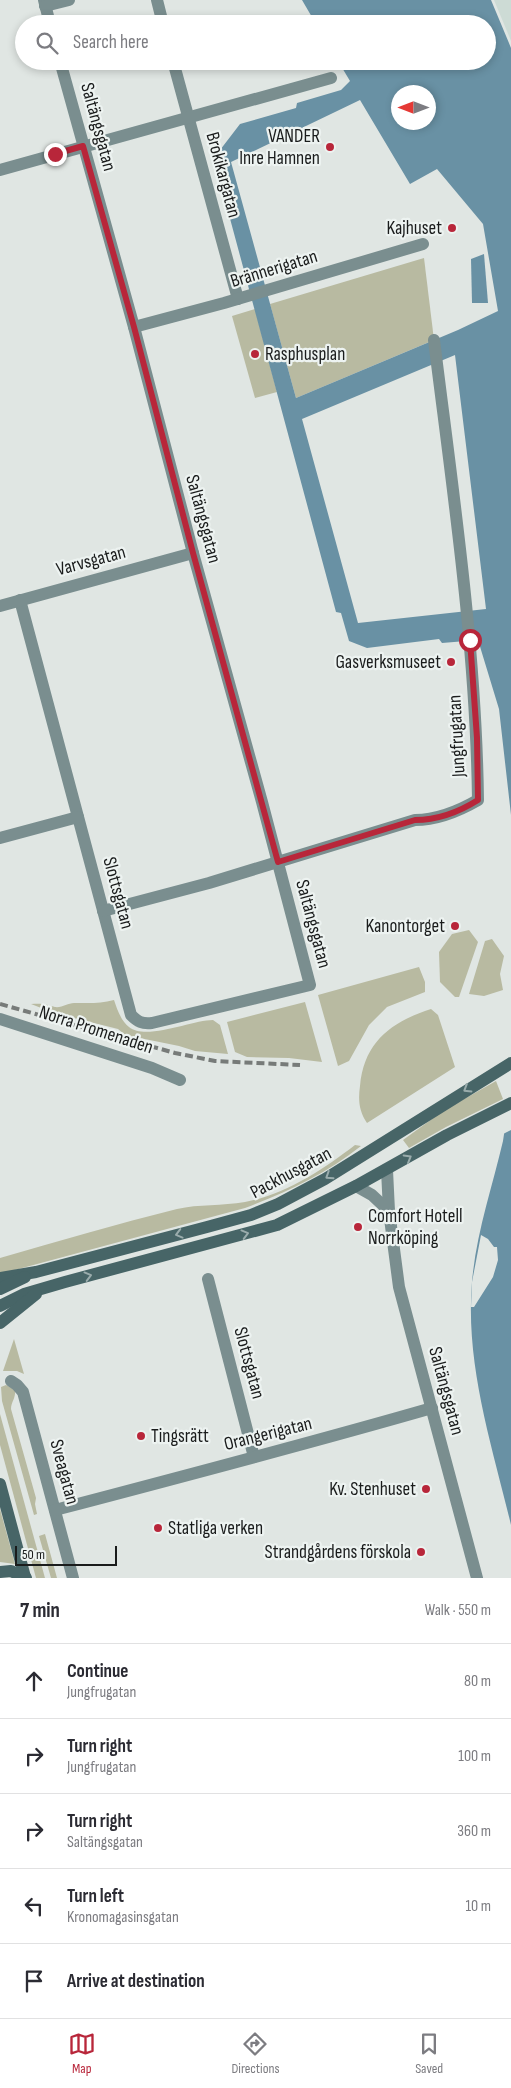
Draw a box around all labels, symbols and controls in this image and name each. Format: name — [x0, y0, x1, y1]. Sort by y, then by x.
search box — [15, 15, 496, 70]
icon: search — [33, 29, 61, 57]
text: Search here — [73, 31, 149, 54]
street label: Saltängsgatan — [75, 80, 121, 174]
north arrow — [391, 85, 436, 130]
place label: VANDER Inre Hamnen — [239, 125, 320, 170]
street label: Brokikargatan — [201, 130, 245, 220]
marker: VANDER Inre Hamnen — [324, 141, 336, 153]
route end — [44, 143, 67, 166]
place label: Kajhuset — [387, 217, 442, 240]
marker: Kajhuset — [446, 222, 458, 234]
street label: Brännerigatan — [228, 245, 320, 293]
place label: Rasphusplan — [265, 343, 345, 366]
marker: Rasphusplan — [249, 348, 261, 360]
street label: Saltängsgatan — [180, 472, 226, 566]
street label: Varvsgatan — [54, 541, 128, 581]
route start — [459, 629, 482, 652]
place label: Gasverksmuseet — [335, 651, 441, 674]
marker: Gasverksmuseet — [445, 656, 457, 668]
street label: Jungfrugatan — [443, 694, 471, 779]
street label: Slottsgatan — [97, 855, 139, 931]
street label: Saltängsgatan — [290, 877, 336, 971]
place label: Kanontorget — [366, 915, 445, 938]
marker: Kanontorget — [449, 920, 461, 932]
street label: Norra Promenaden — [36, 1001, 156, 1059]
one-way arrow — [463, 1083, 472, 1092]
street label: Packhusgatan — [247, 1142, 335, 1204]
one-way arrow — [402, 1154, 411, 1164]
one-way arrow — [326, 1170, 335, 1179]
place label: Comfort Hotell Norrköping — [368, 1205, 462, 1250]
marker: Comfort Hotell Norrköping — [352, 1221, 364, 1233]
one-way arrow — [174, 1228, 183, 1239]
one-way arrow — [241, 1229, 249, 1239]
one-way arrow — [84, 1271, 92, 1281]
street label: Slottsgatan — [228, 1325, 270, 1401]
street label: Saltängsgatan — [423, 1344, 469, 1438]
street label: Orangerigatan — [222, 1412, 314, 1456]
place label: Tingsrätt — [151, 1425, 209, 1448]
marker: Tingsrätt — [135, 1430, 147, 1442]
street label: Sveagatan — [44, 1437, 84, 1507]
place label: Kv. Stenhuset — [329, 1478, 416, 1501]
marker: Kv. Stenhuset — [420, 1483, 432, 1495]
place label: Statliga verken — [168, 1517, 263, 1540]
marker: Statliga verken — [152, 1522, 164, 1534]
place label: Strandgårdens förskola — [265, 1541, 411, 1564]
scale bar — [15, 1543, 118, 1566]
text: 50 m — [22, 1546, 45, 1563]
marker: Strandgårdens förskola — [415, 1546, 427, 1558]
text: 7 min — [20, 1598, 60, 1623]
text: Walk · 550 m — [425, 1601, 491, 1620]
text: Continue — [67, 1660, 128, 1683]
icon: ahead — [20, 1667, 48, 1695]
text: 80 m — [464, 1672, 491, 1691]
text: Jungfrugatan — [67, 1683, 136, 1702]
text: Turn right — [67, 1735, 132, 1758]
icon: right — [20, 1742, 48, 1770]
text: 100 m — [458, 1747, 491, 1766]
text: Jungfrugatan — [67, 1758, 136, 1777]
text: Turn right — [67, 1810, 132, 1833]
icon: right — [20, 1817, 48, 1845]
text: 360 m — [457, 1822, 491, 1841]
text: Saltängsgatan — [67, 1833, 143, 1852]
text: Turn left — [67, 1885, 124, 1908]
icon: left — [20, 1892, 48, 1920]
text: 10 m — [465, 1897, 491, 1916]
text: Kronomagasinsgatan — [67, 1908, 179, 1927]
icon: arrive — [20, 1967, 48, 1995]
text: Arrive at destination — [67, 1970, 205, 1993]
tab: Map — [68, 2030, 96, 2077]
tab: Directions — [231, 2030, 280, 2077]
tab: Saved — [415, 2030, 443, 2077]

